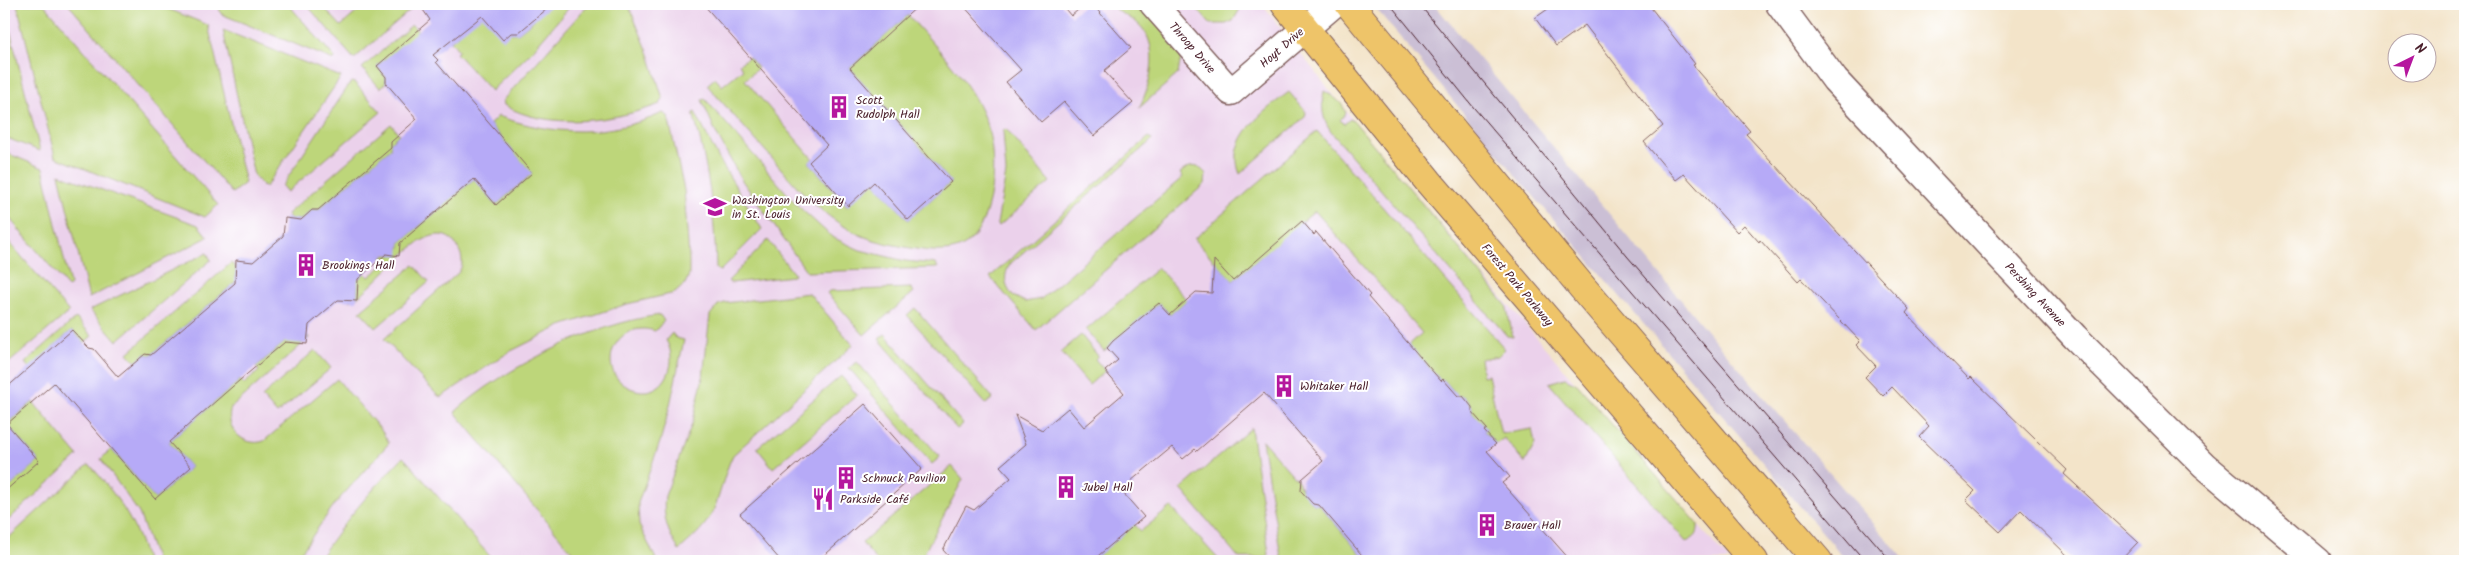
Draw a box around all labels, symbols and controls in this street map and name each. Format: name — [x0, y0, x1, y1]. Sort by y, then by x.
street label: Throop Drive — [1164, 18, 1220, 79]
street label: Hoyt Drive — [1256, 23, 1309, 73]
north arrow — [2386, 32, 2436, 82]
text: N — [2409, 38, 2431, 60]
place label: Scott Rudolph Hall — [856, 91, 920, 124]
building icon: Scott Rudolph Hall — [826, 94, 852, 120]
place label: Washington University in St. Louis — [732, 191, 844, 224]
school or university icon: Washington University in St. Louis — [702, 194, 728, 220]
street label: Forest Park Parkway — [1477, 239, 1558, 331]
building icon: Brookings Hall — [293, 252, 319, 278]
place label: Brookings Hall — [322, 256, 395, 275]
street label: Pershing Avenue — [2000, 258, 2070, 332]
building icon: Whitaker Hall — [1271, 373, 1297, 399]
place label: Whitaker Hall — [1300, 377, 1368, 396]
building icon: Schnuck Pavilion — [833, 465, 859, 491]
place label: Schnuck Pavilion — [862, 469, 946, 488]
building icon: Jubel Hall — [1053, 474, 1079, 500]
place label: Jubel Hall — [1082, 478, 1132, 497]
restaurant icon: Parkside Café — [810, 486, 836, 512]
place label: Parkside Café — [840, 490, 909, 509]
building icon: Brauer Hall — [1474, 512, 1500, 538]
place label: Brauer Hall — [1504, 516, 1561, 535]

